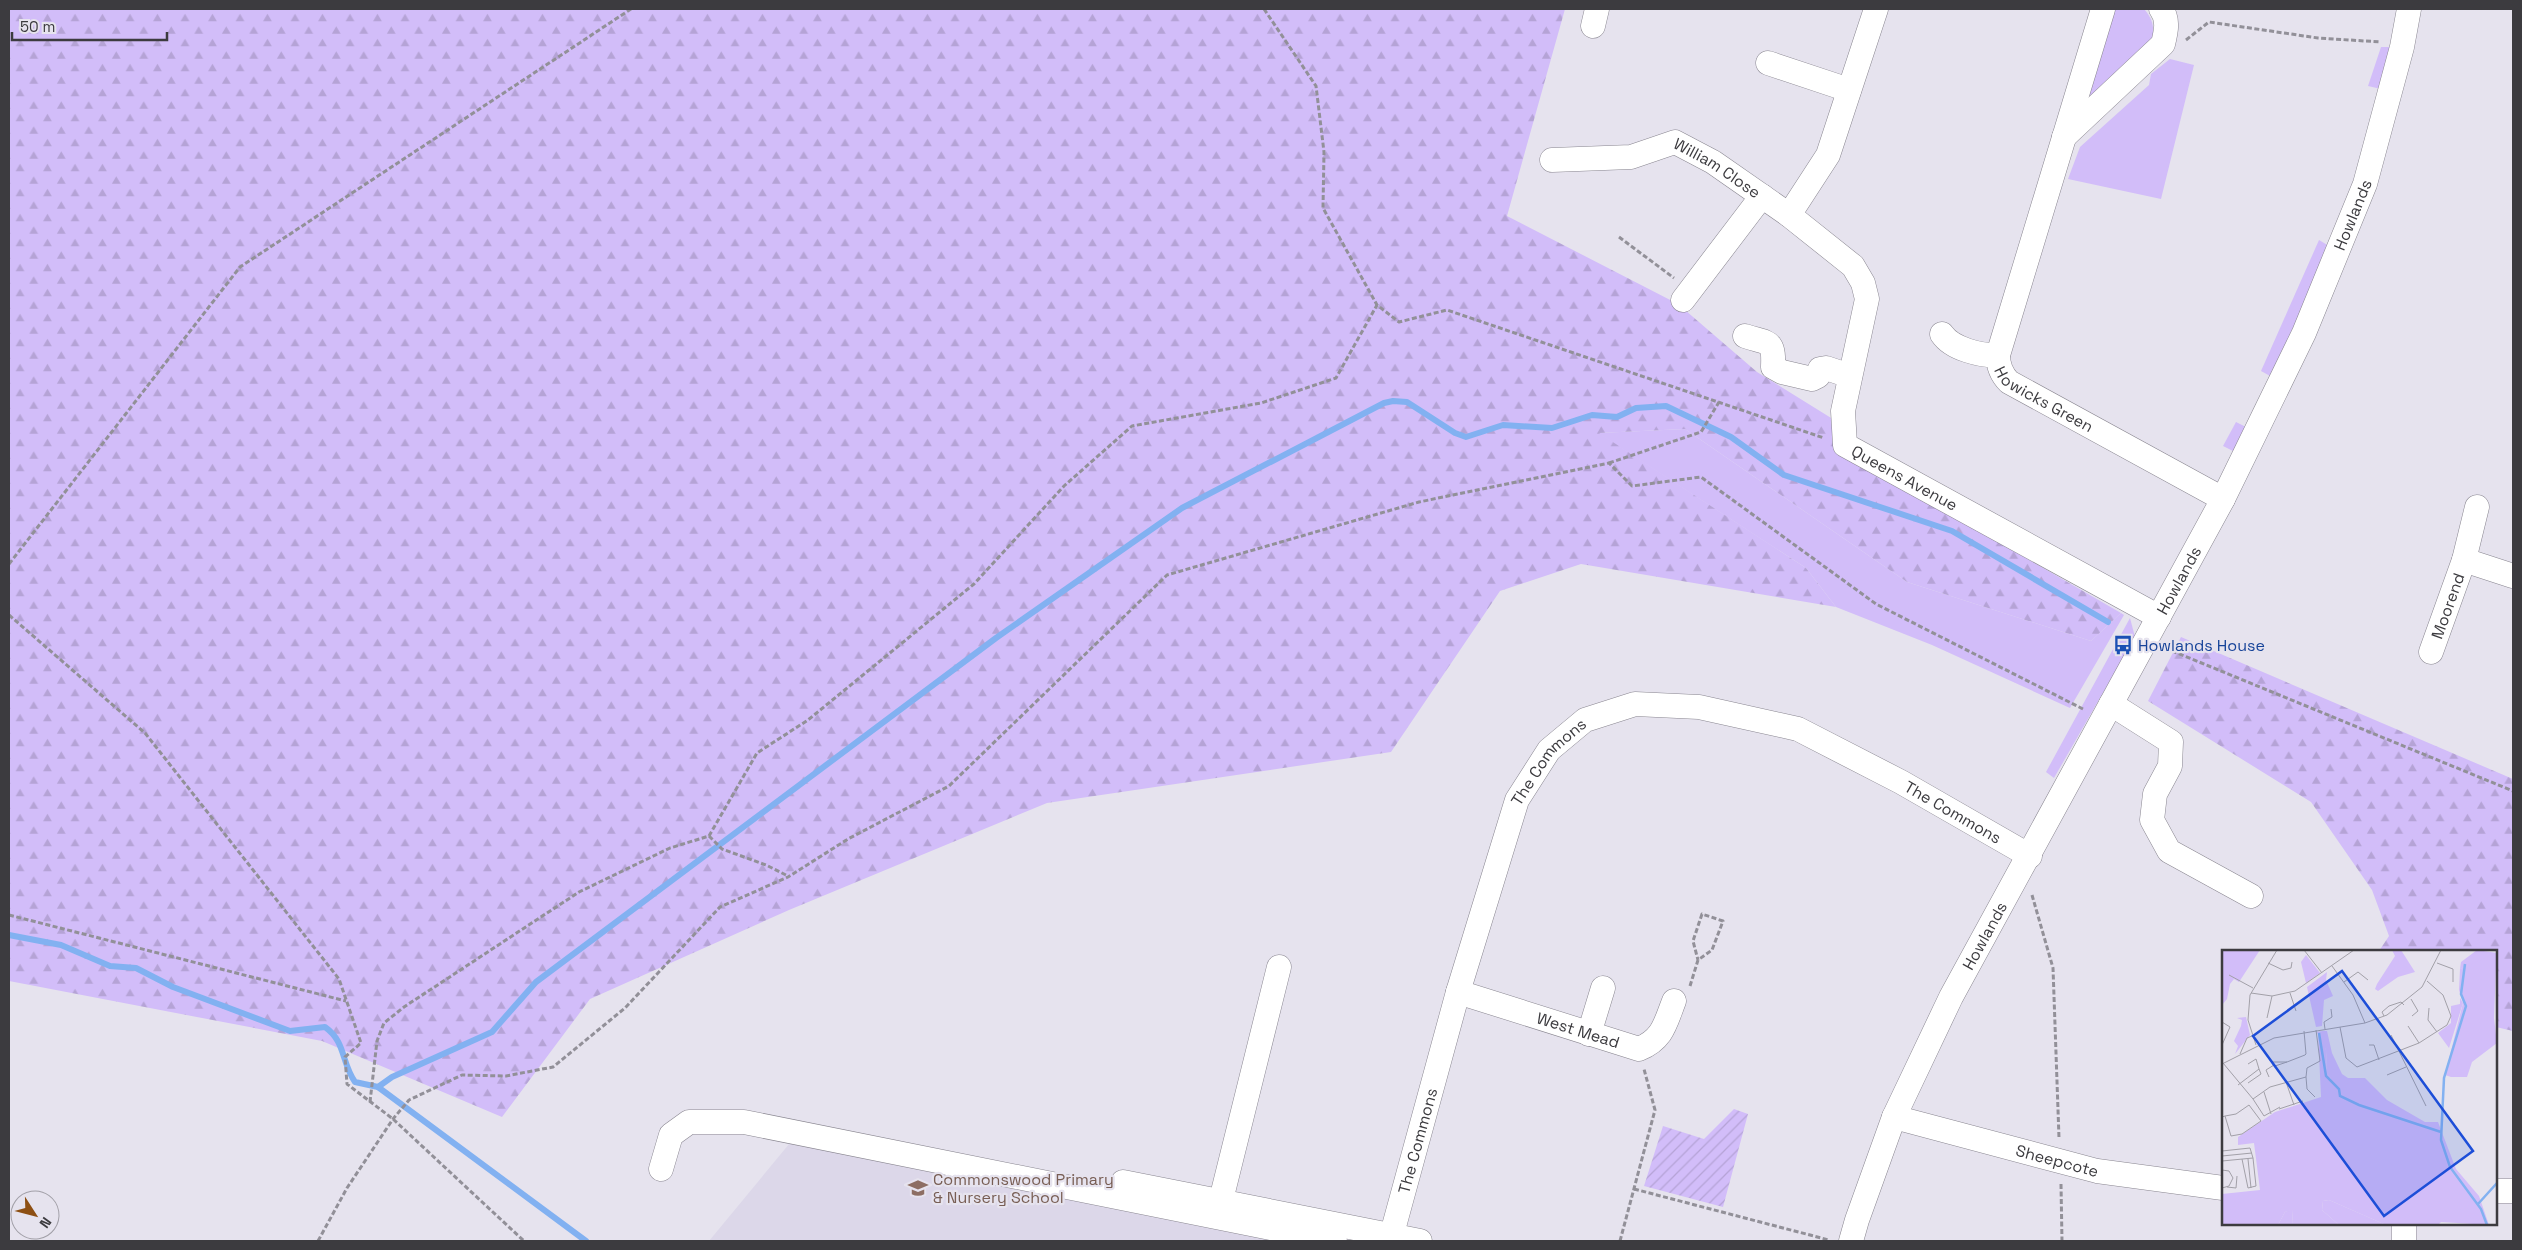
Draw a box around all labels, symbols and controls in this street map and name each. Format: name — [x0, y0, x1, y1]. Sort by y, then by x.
scale bar — [12, 10, 168, 42]
text: 50 m — [20, 17, 55, 36]
street label: William Close — [1670, 133, 1765, 203]
street label: Howlands — [2329, 176, 2376, 253]
street label: Howicks Green — [1990, 362, 2097, 437]
street label: Queens Avenue — [1848, 440, 1962, 515]
street label: Howlands — [2151, 542, 2206, 618]
street label: Moorend — [2426, 570, 2469, 642]
bus stop icon: Howlands House — [2112, 634, 2134, 656]
place label: Howlands House — [2138, 635, 2265, 656]
street label: The Commons — [1506, 713, 1590, 809]
street label: The Commons — [1901, 776, 2005, 848]
street label: Howlands — [1957, 898, 2012, 974]
inset map — [2222, 950, 2497, 1225]
street label: West Mead — [1534, 1007, 1622, 1053]
street label: The Commons — [1393, 1085, 1442, 1196]
street label: Sheepcote — [2014, 1139, 2101, 1181]
place label: Commonswood Primary & Nursery School — [933, 1169, 1114, 1208]
school or university icon: Commonswood Primary & Nursery School — [907, 1177, 929, 1199]
north arrow — [10, 1190, 60, 1240]
text: N — [35, 1214, 56, 1232]

